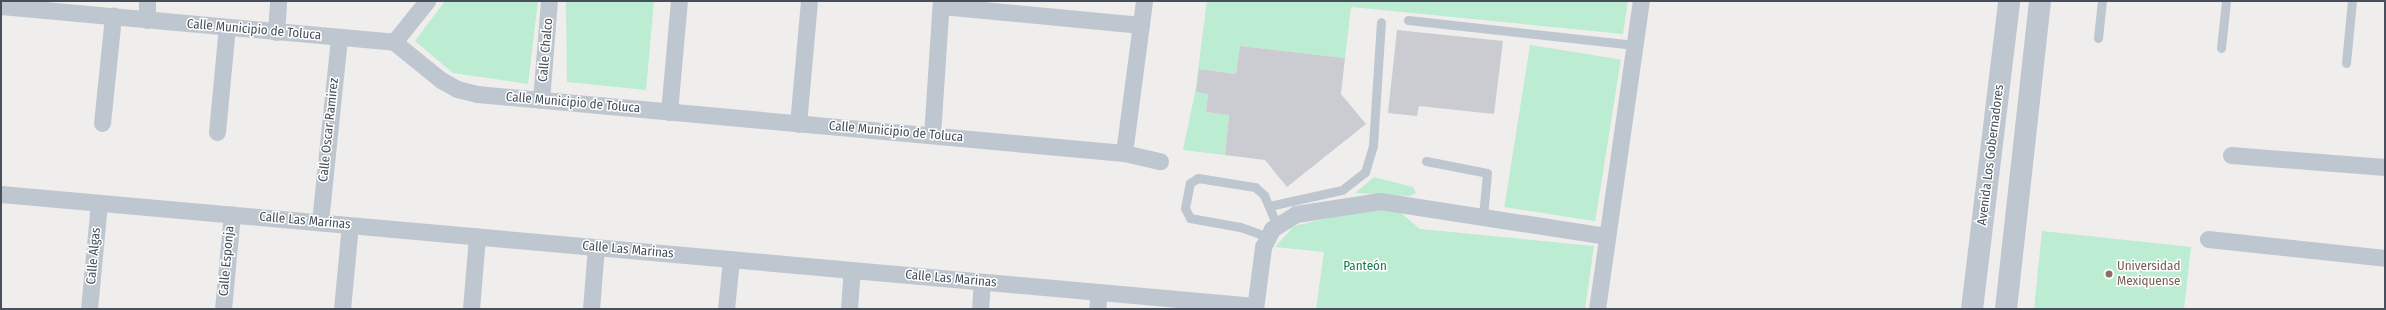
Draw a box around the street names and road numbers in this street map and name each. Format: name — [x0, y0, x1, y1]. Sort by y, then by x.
street label: Calle Municipio de Toluca — [186, 16, 322, 44]
street label: Calle Chalco — [535, 17, 557, 83]
street label: Calle Oscar Ramirez — [316, 77, 342, 183]
street label: Avenida Los Gobernadores — [1975, 84, 2007, 226]
street label: Calle Municipio de Toluca — [505, 89, 641, 117]
street label: Calle Municipio de Toluca — [828, 118, 964, 146]
street label: Calle Las Marinas — [259, 209, 351, 233]
street label: Calle Esponja — [216, 225, 238, 297]
street label: Calle Algas — [84, 227, 104, 285]
street label: Calle Las Marinas — [582, 238, 674, 262]
street label: Calle Las Marinas — [905, 267, 997, 291]

